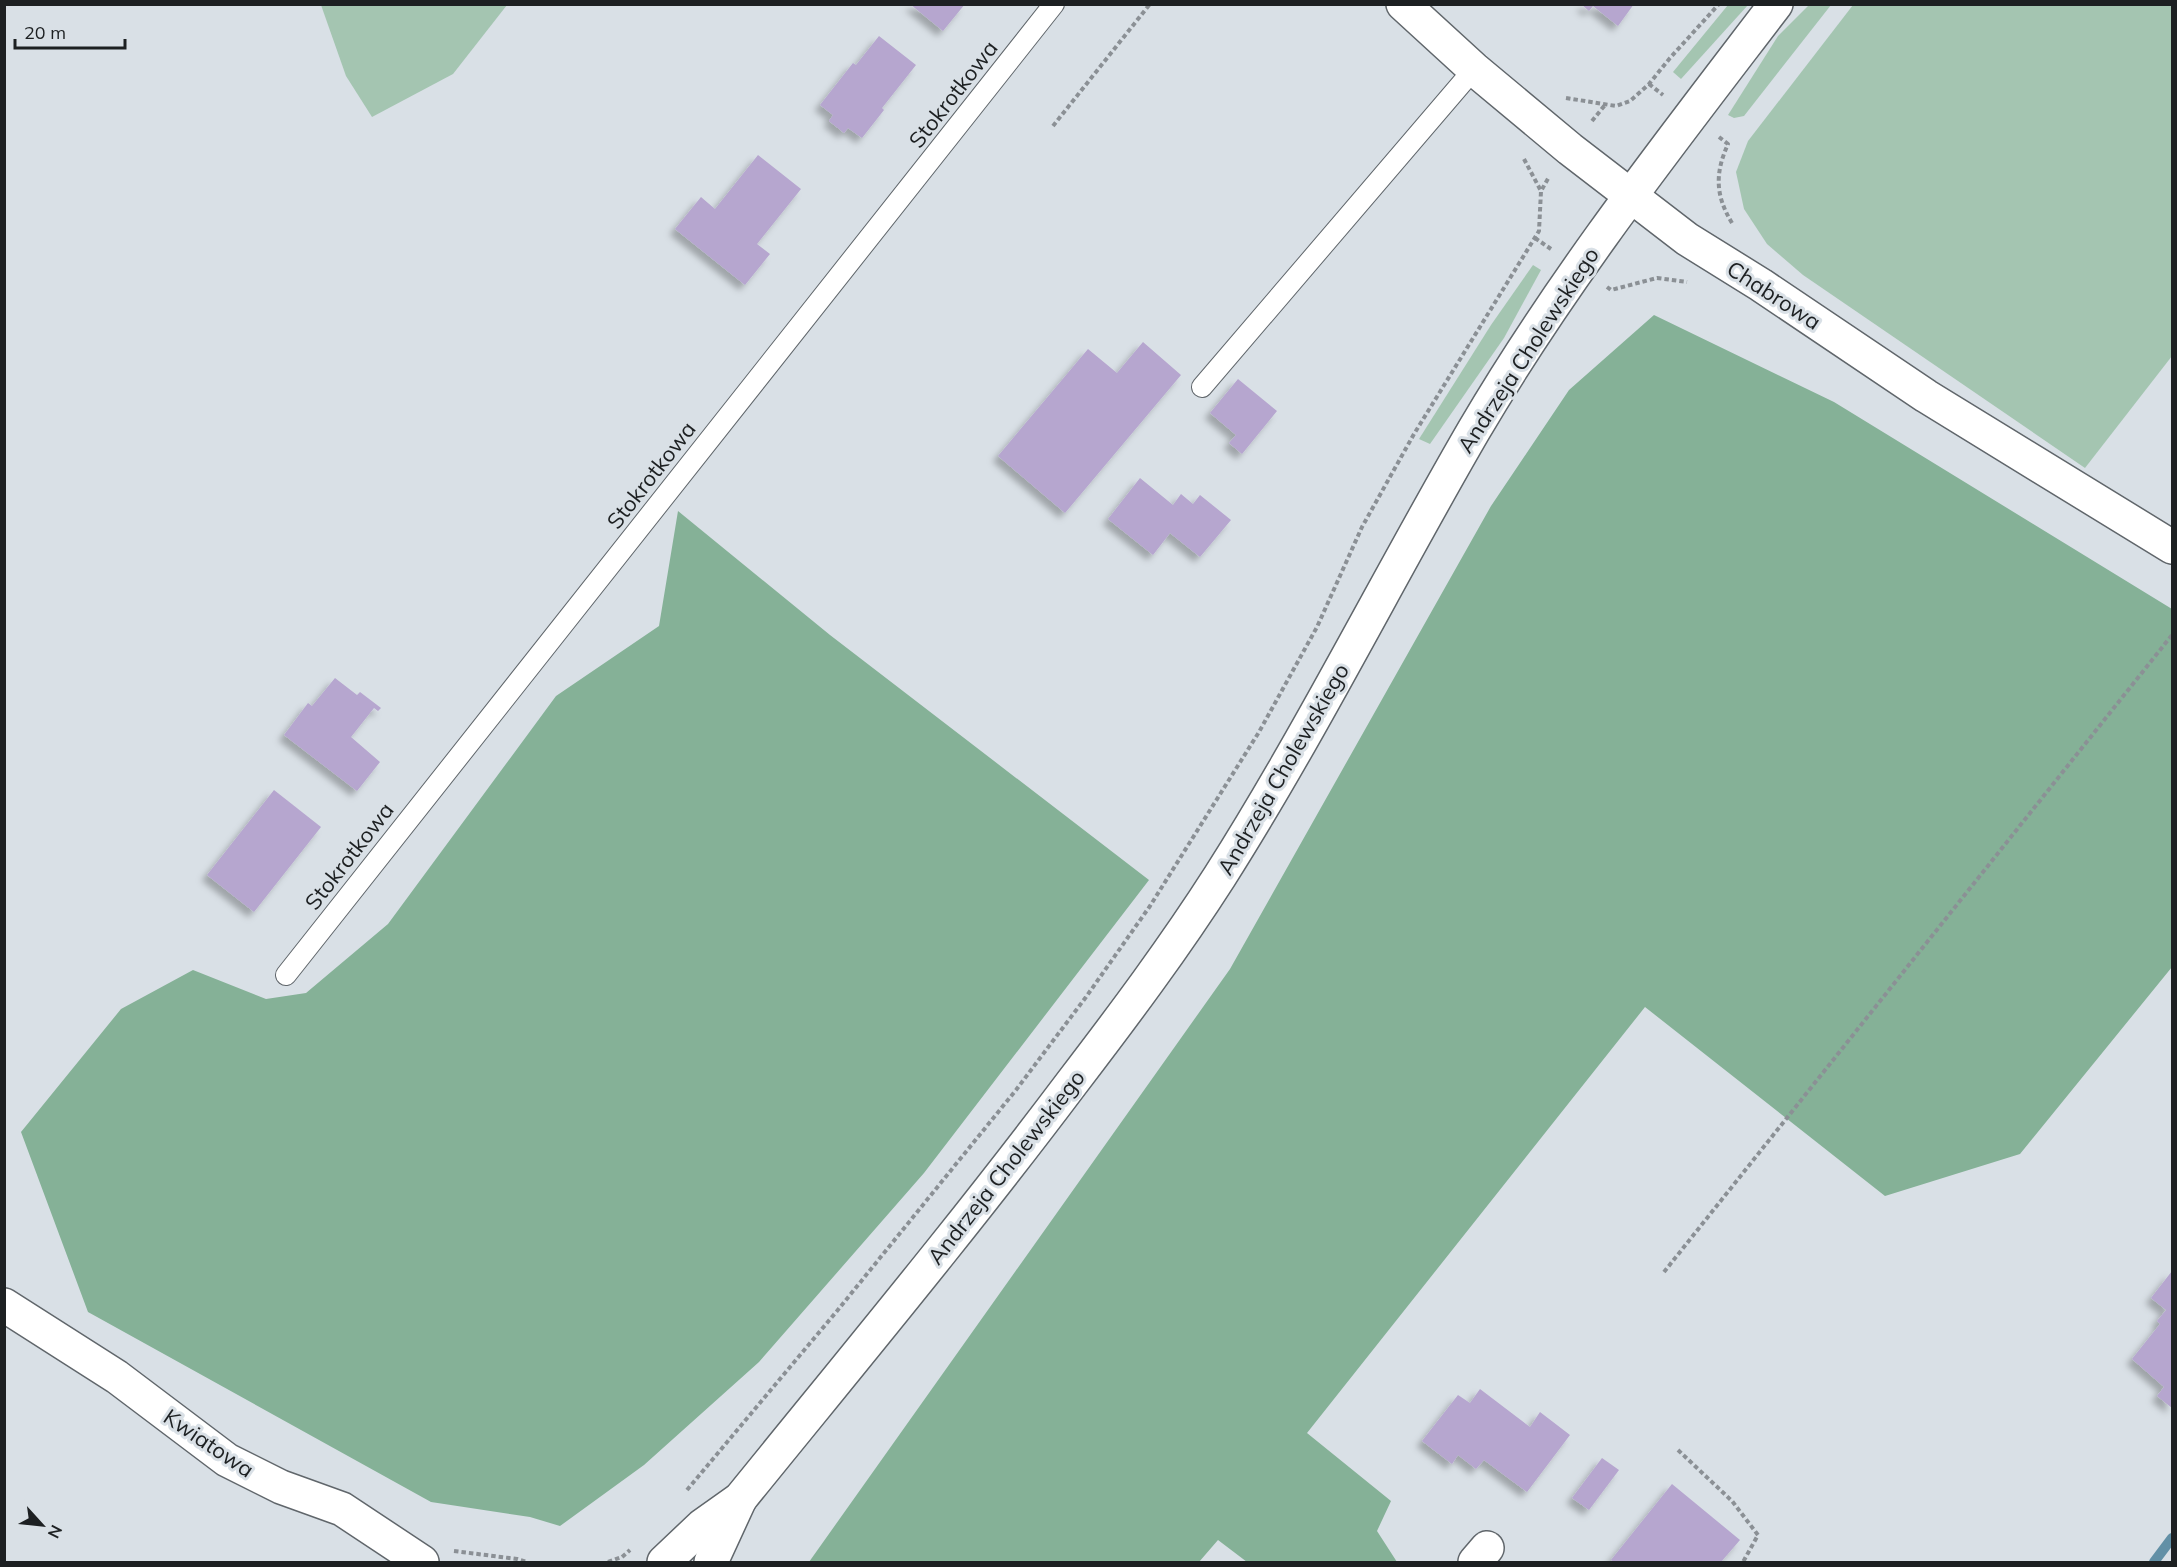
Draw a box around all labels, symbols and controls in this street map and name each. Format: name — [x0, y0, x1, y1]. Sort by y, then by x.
scale bar — [15, 12, 124, 50]
text: 20 m — [24, 21, 66, 44]
street label: Stokrotkowa — [902, 35, 1004, 153]
street label: Andrzeja Cholewskiego — [1451, 242, 1605, 458]
street label: Chabrowa — [1722, 254, 1826, 336]
street label: Stokrotkowa — [600, 416, 702, 534]
street label: Andrzeja Cholewskiego — [1211, 658, 1355, 880]
street label: Stokrotkowa — [298, 797, 400, 915]
street label: Andrzeja Cholewskiego — [921, 1064, 1091, 1270]
street label: Kwiatowa — [158, 1403, 260, 1483]
north arrow — [12, 1495, 72, 1555]
text: N — [44, 1522, 67, 1542]

